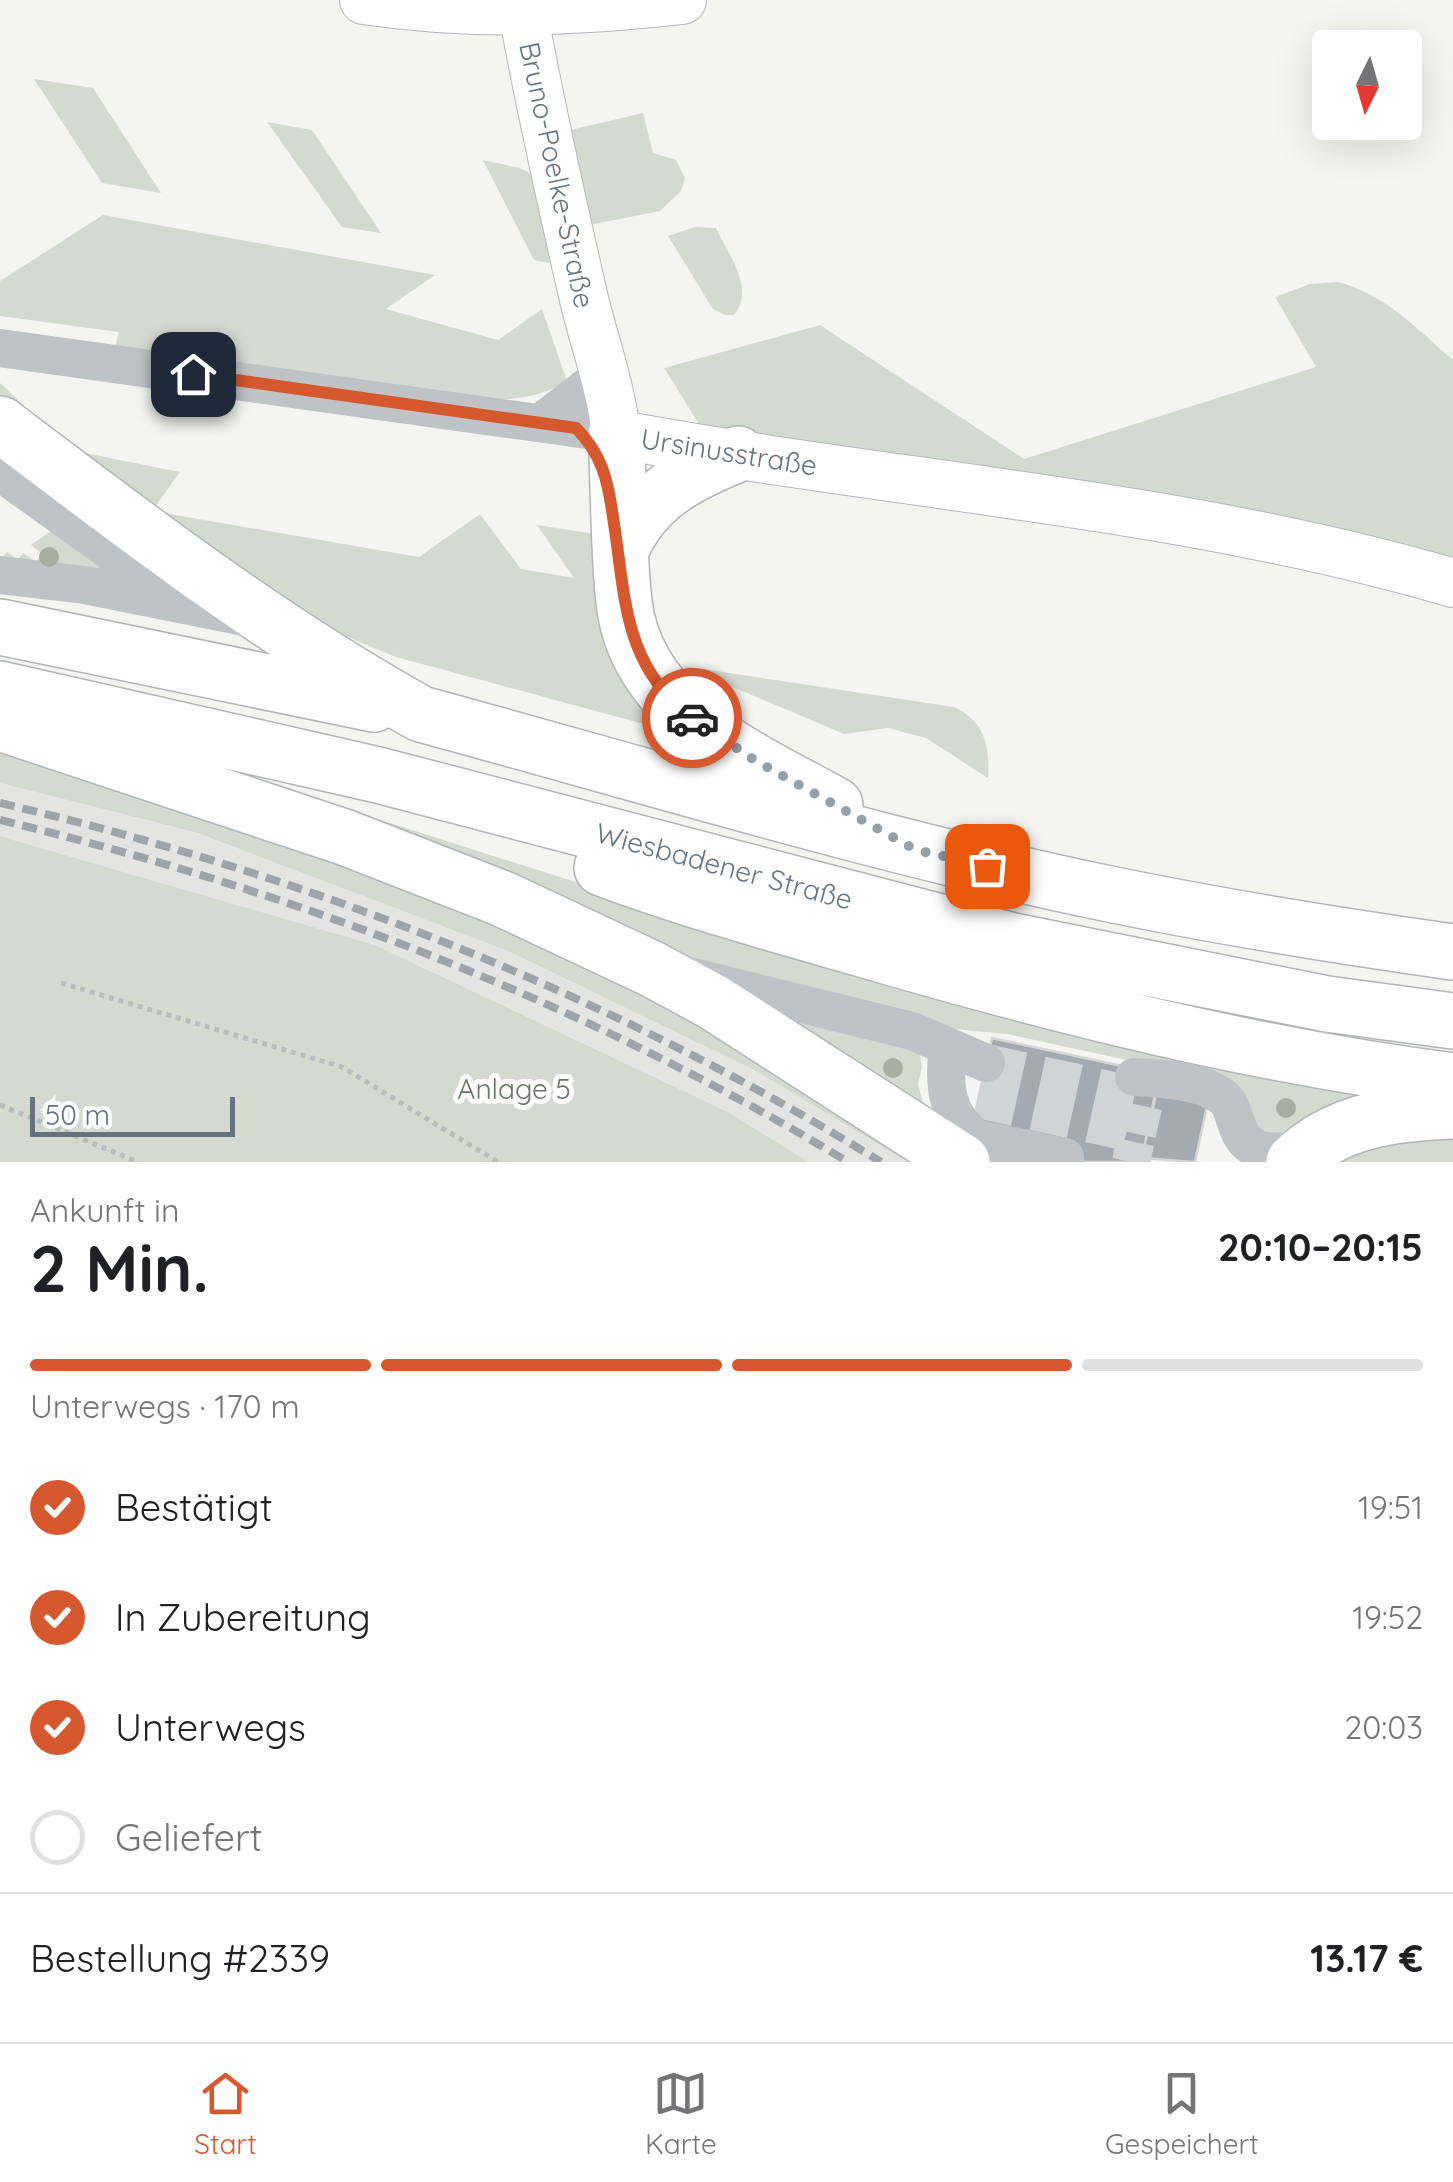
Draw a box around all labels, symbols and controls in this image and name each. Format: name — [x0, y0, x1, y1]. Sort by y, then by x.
north arrow — [1312, 30, 1422, 140]
map controls — [1312, 30, 1422, 140]
street label: Bruno-Poelke-Straße — [512, 39, 603, 311]
pin — [151, 332, 236, 417]
icon: home — [166, 347, 221, 402]
street label: Ursinusstraße — [638, 420, 820, 483]
courier — [642, 668, 742, 768]
icon: car — [665, 691, 720, 746]
street label: Wiesbadener Straße — [592, 814, 856, 917]
pin — [945, 824, 1030, 909]
icon: bag — [960, 839, 1015, 894]
park label: Anlage 5 — [457, 1071, 571, 1106]
scale bar — [30, 1092, 235, 1136]
text: 50 m — [45, 1097, 110, 1132]
text: Ankunft in — [30, 1190, 179, 1230]
text: 20:10–20:15 — [1218, 1223, 1423, 1271]
text: 2 Min. — [30, 1227, 209, 1308]
text: Unterwegs · 170 m — [30, 1386, 300, 1426]
icon: check — [30, 1480, 85, 1535]
text: Bestätigt — [115, 1483, 273, 1531]
text: 19:51 — [1358, 1487, 1423, 1527]
icon: check — [30, 1590, 85, 1645]
text: In Zubereitung — [115, 1593, 371, 1641]
text: 19:52 — [1352, 1597, 1423, 1637]
icon: check — [30, 1700, 85, 1755]
text: Unterwegs — [115, 1703, 306, 1751]
text: 20:03 — [1344, 1707, 1423, 1747]
text: Geliefert — [115, 1813, 262, 1861]
text: Bestellung #2339 — [30, 1934, 330, 1982]
text: 13.17 € — [1310, 1934, 1423, 1982]
tab: Start — [194, 2066, 257, 2161]
tab: Karte — [645, 2066, 717, 2161]
tab: Gespeichert — [1105, 2066, 1259, 2161]

